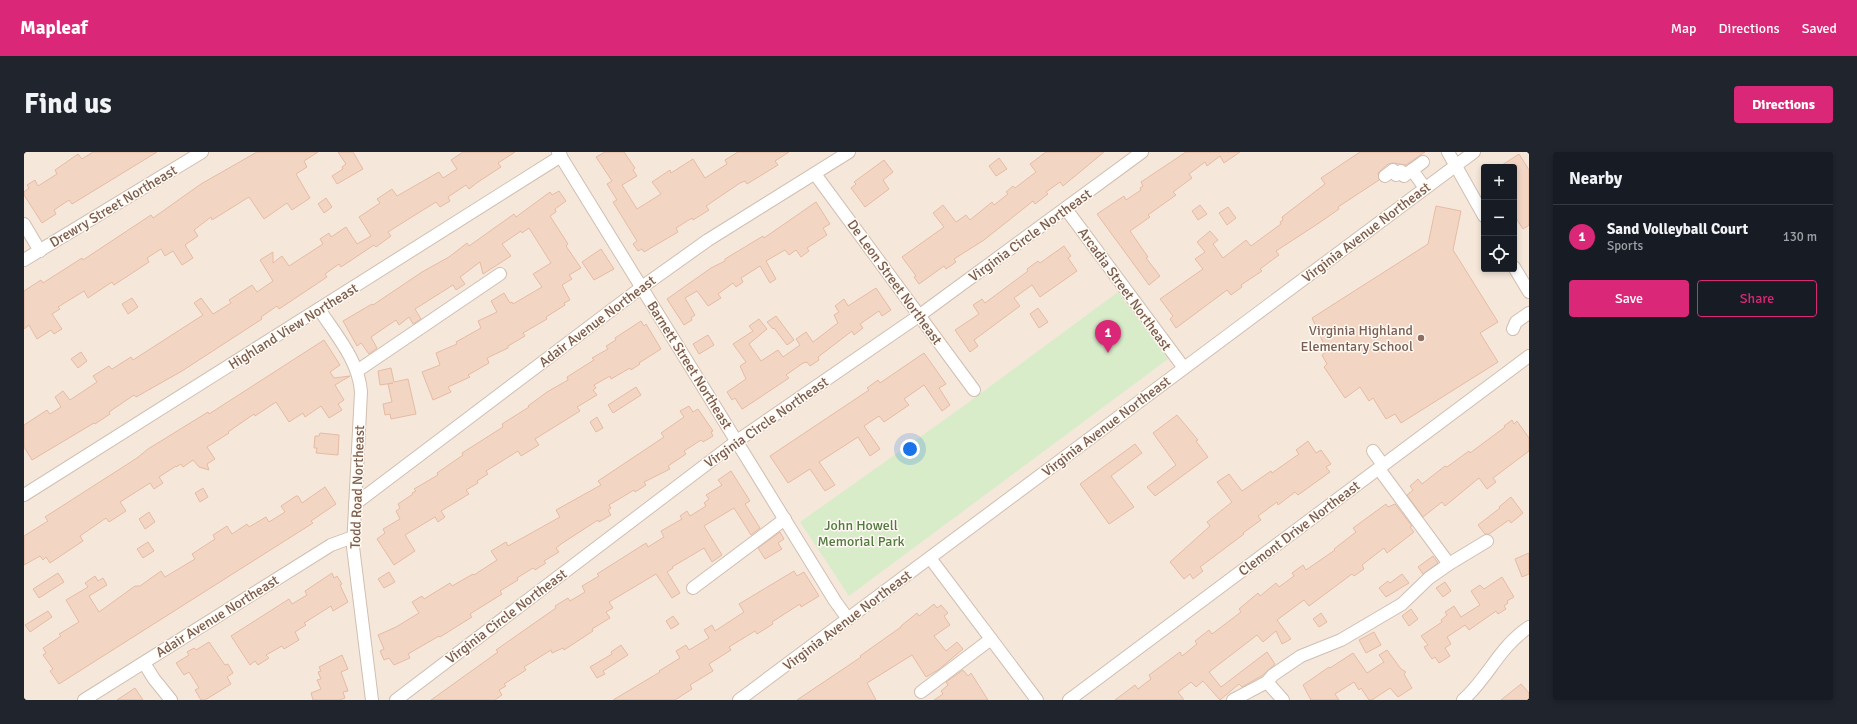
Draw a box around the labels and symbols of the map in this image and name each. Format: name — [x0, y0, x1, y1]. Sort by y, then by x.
street label: Drewry Street Northeast — [47, 162, 180, 251]
street label: Virginia Avenue Northeast — [1299, 179, 1434, 286]
street label: Virginia Circle Northeast — [966, 185, 1095, 286]
street label: De Leon Street Northeast — [843, 216, 946, 348]
street label: Arcadia Street Northeast — [1074, 224, 1175, 354]
street label: Adair Avenue Northeast — [536, 272, 659, 371]
street label: Highland View Northeast — [225, 280, 361, 373]
street label: Barnett Street Northeast — [643, 298, 736, 432]
pin: 1 — [1095, 320, 1121, 353]
place label: Virginia Highland Elementary School — [1300, 322, 1413, 355]
marker: Virginia Highland Elementary School — [1416, 333, 1426, 343]
street label: Virginia Circle Northeast — [701, 373, 832, 472]
street label: Virginia Avenue Northeast — [1039, 373, 1174, 480]
street label: Todd Road Northeast — [347, 425, 368, 549]
your location — [900, 439, 920, 459]
street label: Clemont Drive Northeast — [1235, 477, 1363, 580]
park label: John Howell Memorial Park — [817, 517, 905, 550]
street label: Virginia Circle Northeast — [442, 565, 570, 668]
street label: Virginia Avenue Northeast — [780, 567, 915, 674]
street label: Adair Avenue Northeast — [153, 572, 282, 661]

